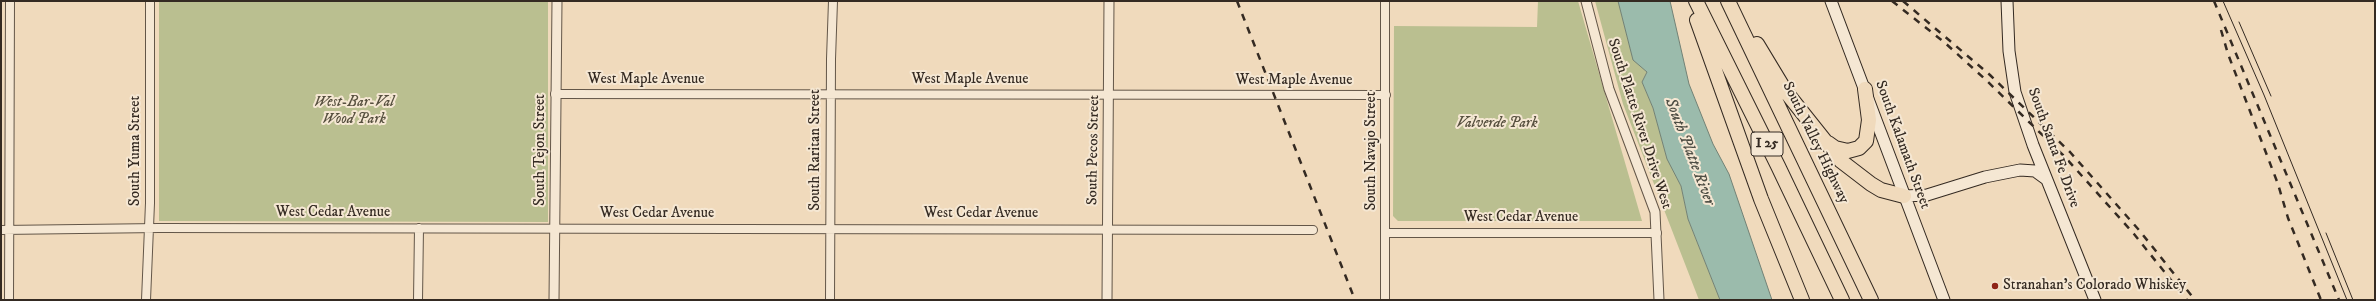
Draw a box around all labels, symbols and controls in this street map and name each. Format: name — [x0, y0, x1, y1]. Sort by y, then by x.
street label: South Platte River Drive West — [1603, 37, 1675, 211]
street label: West Maple Avenue — [588, 71, 704, 89]
street label: West Maple Avenue — [912, 71, 1028, 89]
street label: West Maple Avenue — [1236, 72, 1352, 90]
street label: South Kalamath Street — [1870, 78, 1934, 212]
street label: South Valley Highway — [1778, 79, 1852, 207]
street label: South Santa Fe Drive — [2023, 86, 2083, 210]
street label: South Raritan Street — [807, 89, 825, 211]
street label: South Navajo Street — [1363, 91, 1381, 211]
park label: West-Bar-Val Wood Park — [314, 94, 394, 129]
street label: South Tejon Street — [532, 94, 550, 206]
street label: South Pecos Street — [1084, 95, 1104, 205]
street label: South Yuma Street — [127, 96, 145, 206]
water label: South Platte River — [1660, 96, 1718, 208]
park label: Valverde Park — [1457, 115, 1537, 133]
road number: I 25 — [1751, 132, 1783, 156]
street label: West Cedar Avenue — [276, 204, 390, 222]
street label: West Cedar Avenue — [600, 205, 714, 223]
street label: West Cedar Avenue — [924, 205, 1038, 223]
street label: West Cedar Avenue — [1464, 209, 1578, 227]
place label: Stranahan's Colorado Whiskey — [2003, 277, 2186, 295]
marker: Stranahan's Colorado Whiskey — [1990, 281, 2000, 291]

